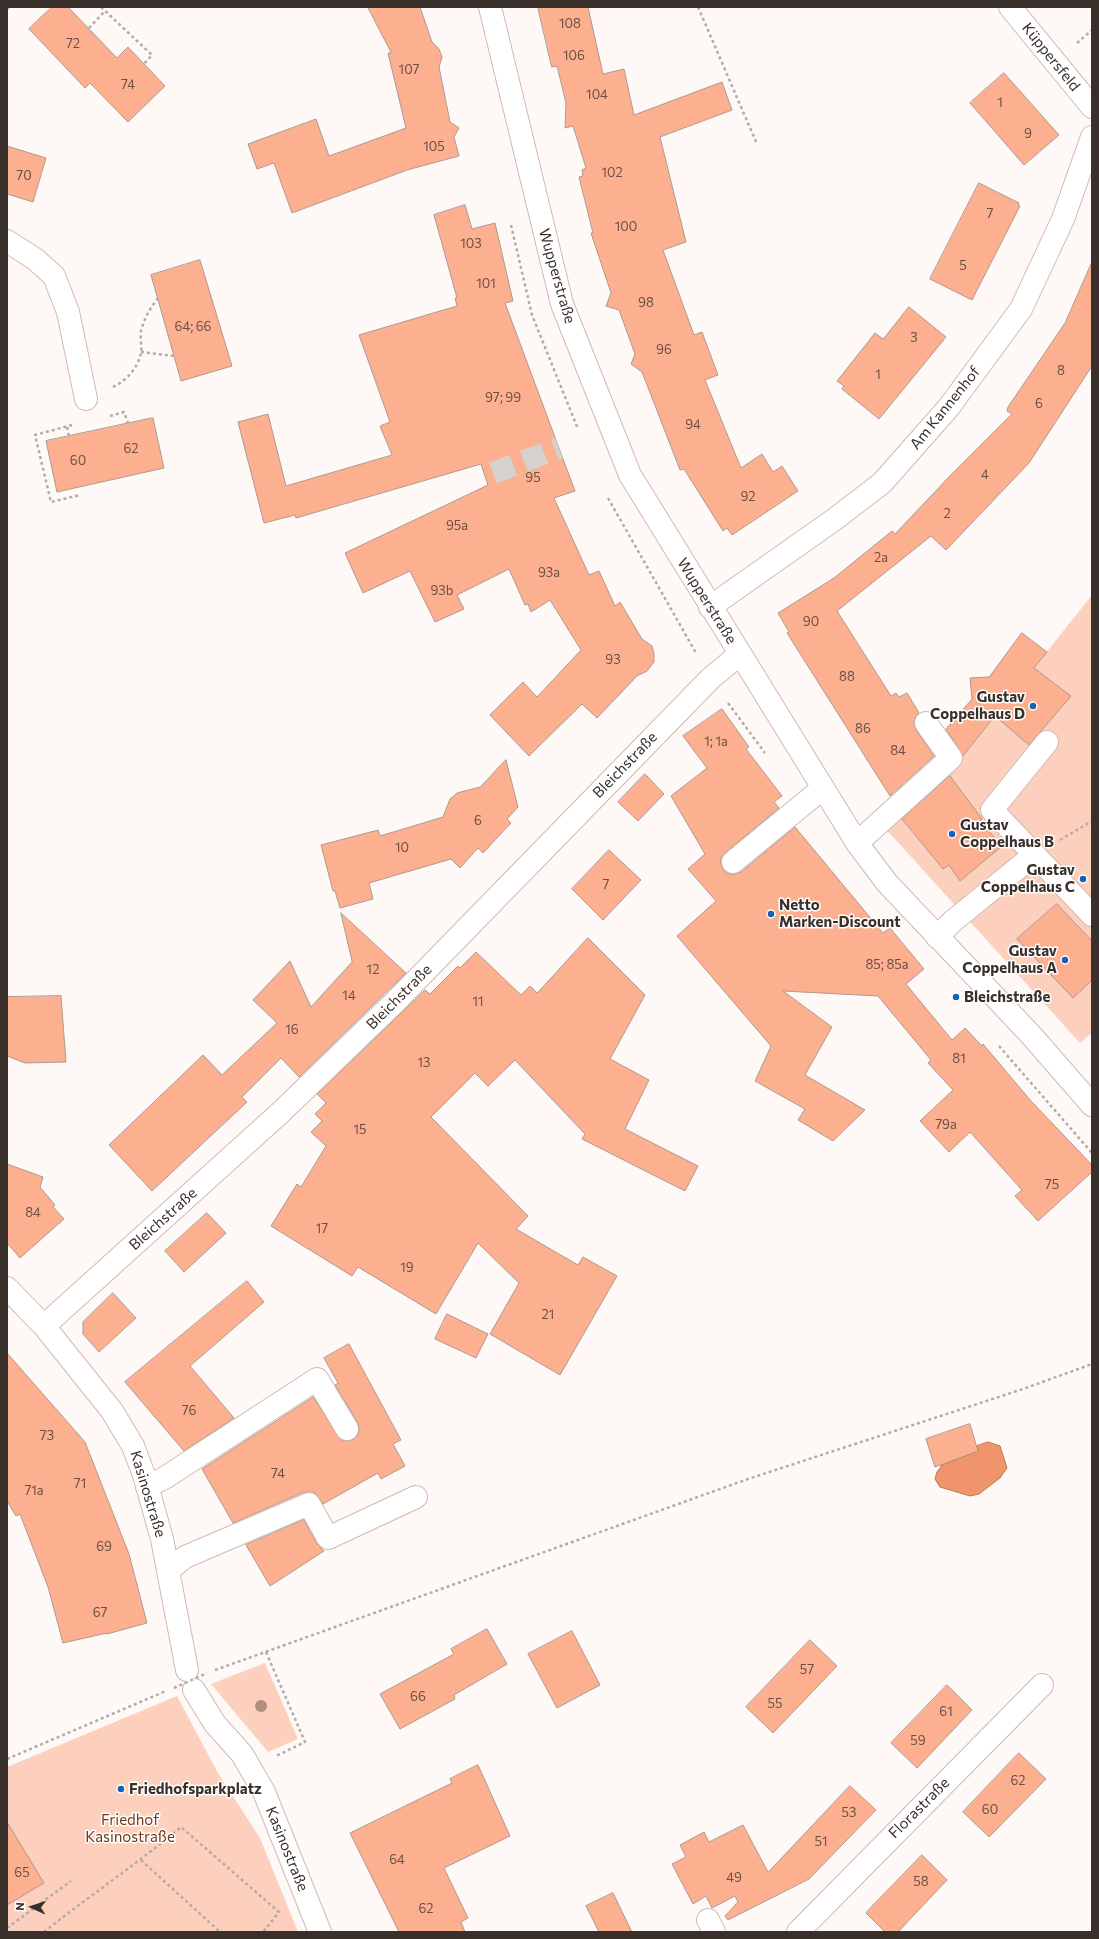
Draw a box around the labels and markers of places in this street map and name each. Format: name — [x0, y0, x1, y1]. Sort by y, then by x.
place label: Gustav Coppelhaus D — [930, 688, 1025, 723]
marker: Gustav Coppelhaus D — [1028, 701, 1038, 711]
place label: Gustav Coppelhaus B — [960, 816, 1054, 851]
marker: Gustav Coppelhaus B — [947, 829, 957, 839]
place label: Gustav Coppelhaus C — [981, 861, 1075, 896]
marker: Gustav Coppelhaus C — [1078, 874, 1088, 884]
place label: Netto Marken-Discount — [779, 896, 901, 931]
marker: Netto Marken-Discount — [766, 909, 776, 919]
place label: Gustav Coppelhaus A — [962, 942, 1057, 977]
marker: Gustav Coppelhaus A — [1060, 955, 1070, 965]
place label: Bleichstraße — [964, 988, 1050, 1006]
marker: Bleichstraße — [951, 992, 961, 1002]
place label: Friedhofsparkplatz — [129, 1780, 262, 1798]
marker: Friedhofsparkplatz — [116, 1784, 126, 1794]

